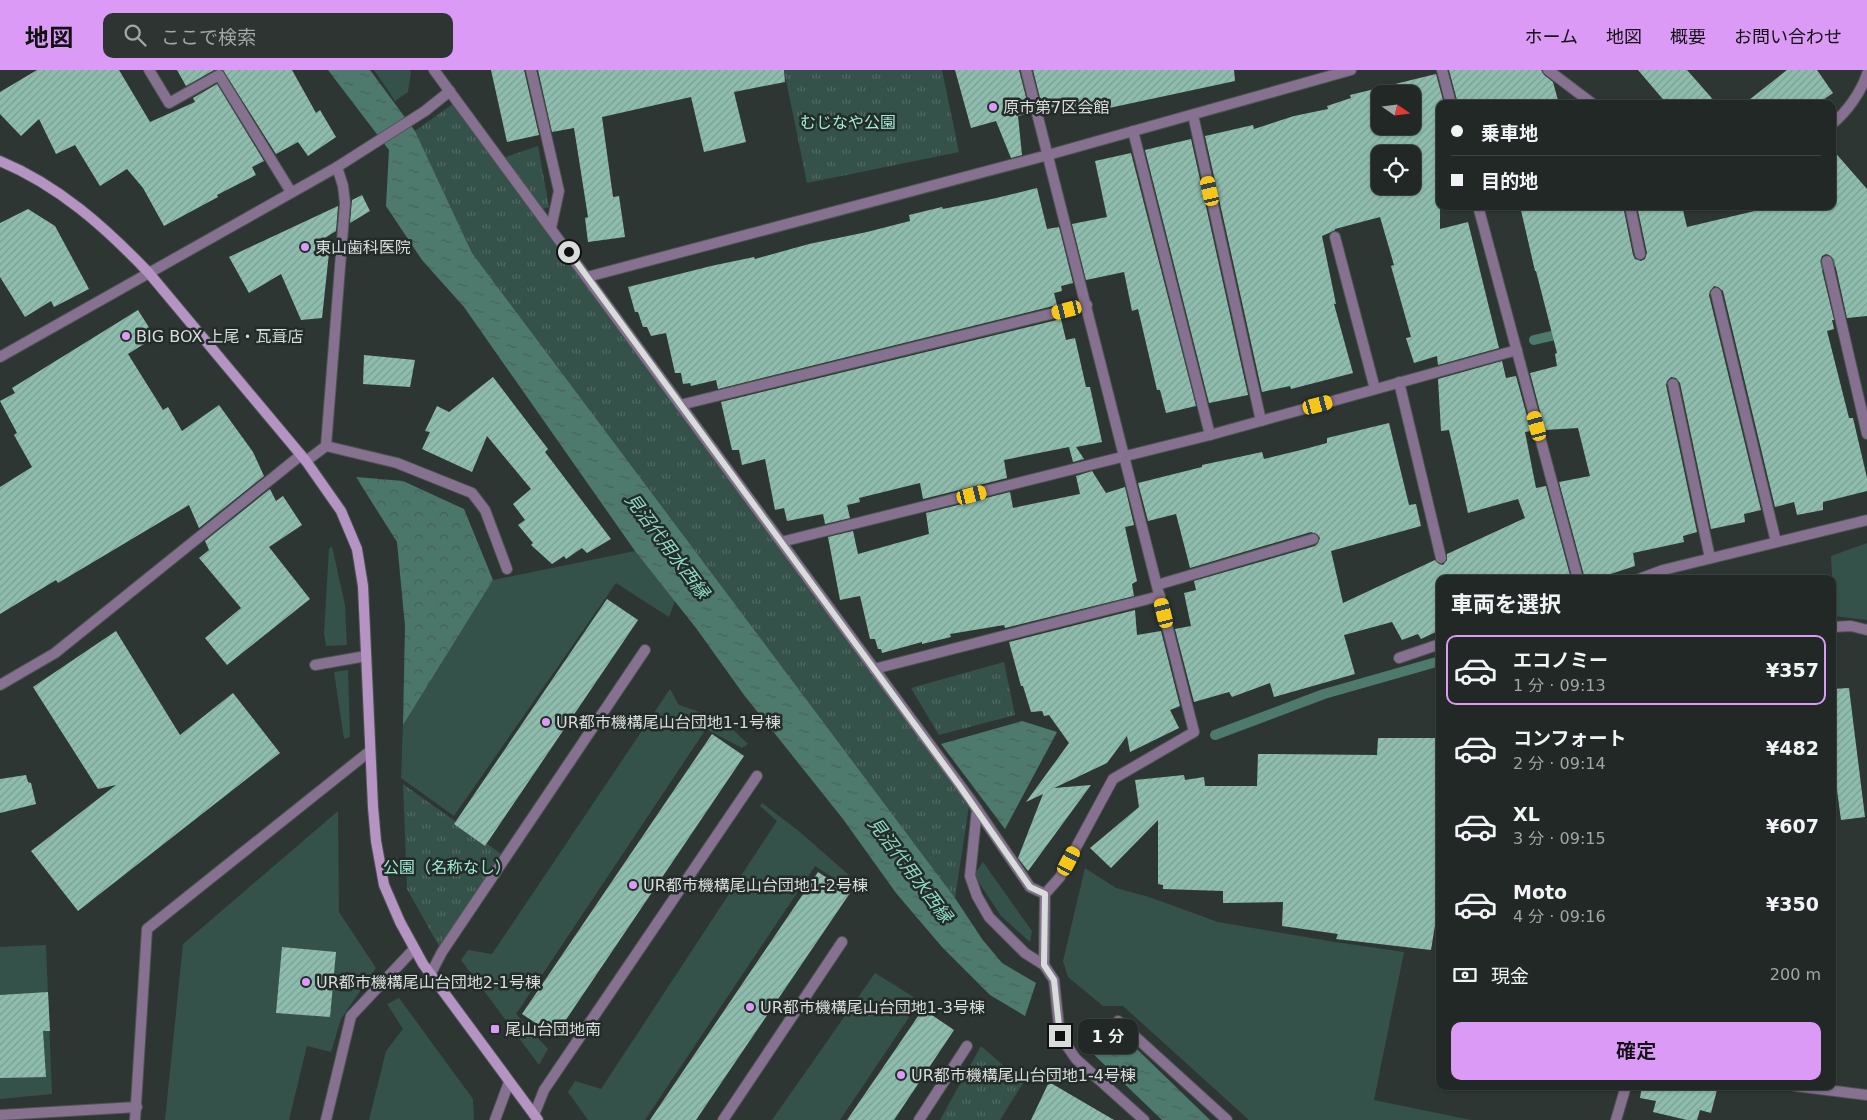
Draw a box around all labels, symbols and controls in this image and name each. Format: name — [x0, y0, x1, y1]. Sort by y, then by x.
search box — [103, 13, 453, 58]
icon: search — [121, 21, 149, 49]
text: 地図 — [25, 24, 73, 52]
text: ここで検索 — [161, 26, 256, 48]
text: ホーム — [1525, 26, 1578, 47]
text: 地図 — [1606, 26, 1642, 47]
text: 概要 — [1670, 26, 1706, 47]
text: お問い合わせ — [1734, 26, 1842, 47]
north arrow — [1371, 85, 1421, 135]
map controls — [1371, 85, 1421, 195]
place label: 原市第7区会館 — [1003, 98, 1109, 117]
marker: 原市第7区会館 — [987, 101, 999, 113]
park label: むじなや公園 — [800, 113, 896, 132]
text: 乗車地 — [1481, 122, 1538, 144]
button: locate — [1371, 145, 1421, 195]
text: 目的地 — [1481, 170, 1538, 192]
car — [1199, 175, 1220, 207]
place label: 東山歯科医院 — [315, 238, 411, 257]
marker: 東山歯科医院 — [299, 241, 311, 253]
route start — [558, 241, 580, 263]
car — [1050, 299, 1083, 321]
place label: BIG BOX 上尾・瓦葺店 — [136, 327, 304, 346]
marker: BIG BOX 上尾・瓦葺店 — [120, 330, 132, 342]
car — [1301, 394, 1334, 416]
car — [1525, 410, 1548, 442]
car — [955, 484, 988, 506]
water label: 見沼代用水西縁 — [621, 489, 715, 604]
text: 車両を選択 — [1451, 592, 1561, 617]
car — [1153, 597, 1174, 629]
icon: car — [1453, 648, 1498, 693]
text: エコノミー — [1513, 649, 1608, 671]
text: ¥357 — [1766, 659, 1819, 681]
text: 1 分 · 09:13 — [1513, 676, 1606, 695]
place label: UR都市機構尾山台団地1-1号棟 — [556, 713, 781, 732]
marker: UR都市機構尾山台団地1-1号棟 — [540, 716, 552, 728]
icon: car — [1453, 726, 1498, 771]
text: コンフォート — [1513, 727, 1626, 749]
text: ¥482 — [1766, 737, 1819, 759]
text: 2 分 · 09:14 — [1513, 754, 1606, 773]
text: XL — [1513, 803, 1540, 825]
icon: car — [1453, 804, 1498, 849]
water label: 見沼代用水西縁 — [864, 813, 958, 928]
text: ¥607 — [1766, 815, 1819, 837]
text: 3 分 · 09:15 — [1513, 829, 1606, 848]
car — [1055, 844, 1082, 878]
park label: 公園（名称なし） — [383, 858, 511, 877]
place label: UR都市機構尾山台団地1-2号棟 — [643, 876, 868, 895]
marker: UR都市機構尾山台団地1-2号棟 — [627, 879, 639, 891]
text: Moto — [1513, 881, 1567, 903]
icon: car — [1453, 882, 1498, 927]
text: ¥350 — [1766, 893, 1819, 915]
text: 4 分 · 09:16 — [1513, 907, 1606, 926]
icon: cash — [1451, 961, 1479, 989]
text: 現金 — [1491, 965, 1529, 987]
text: 200 m — [1770, 965, 1821, 984]
place label: UR都市機構尾山台団地2-1号棟 — [316, 973, 541, 992]
marker: UR都市機構尾山台団地2-1号棟 — [300, 976, 312, 988]
place label: UR都市機構尾山台団地1-3号棟 — [760, 998, 985, 1017]
marker: UR都市機構尾山台団地1-3号棟 — [744, 1001, 756, 1013]
callout: 1 分 — [1078, 1018, 1138, 1054]
place label: 尾山台団地南 — [505, 1020, 601, 1039]
button: 確定 — [1451, 1022, 1821, 1080]
marker: 尾山台団地南 — [489, 1023, 501, 1035]
route end — [1049, 1025, 1071, 1047]
text: 1 分 — [1092, 1027, 1124, 1046]
place label: UR都市機構尾山台団地1-4号棟 — [911, 1066, 1136, 1085]
marker: UR都市機構尾山台団地1-4号棟 — [895, 1069, 907, 1081]

